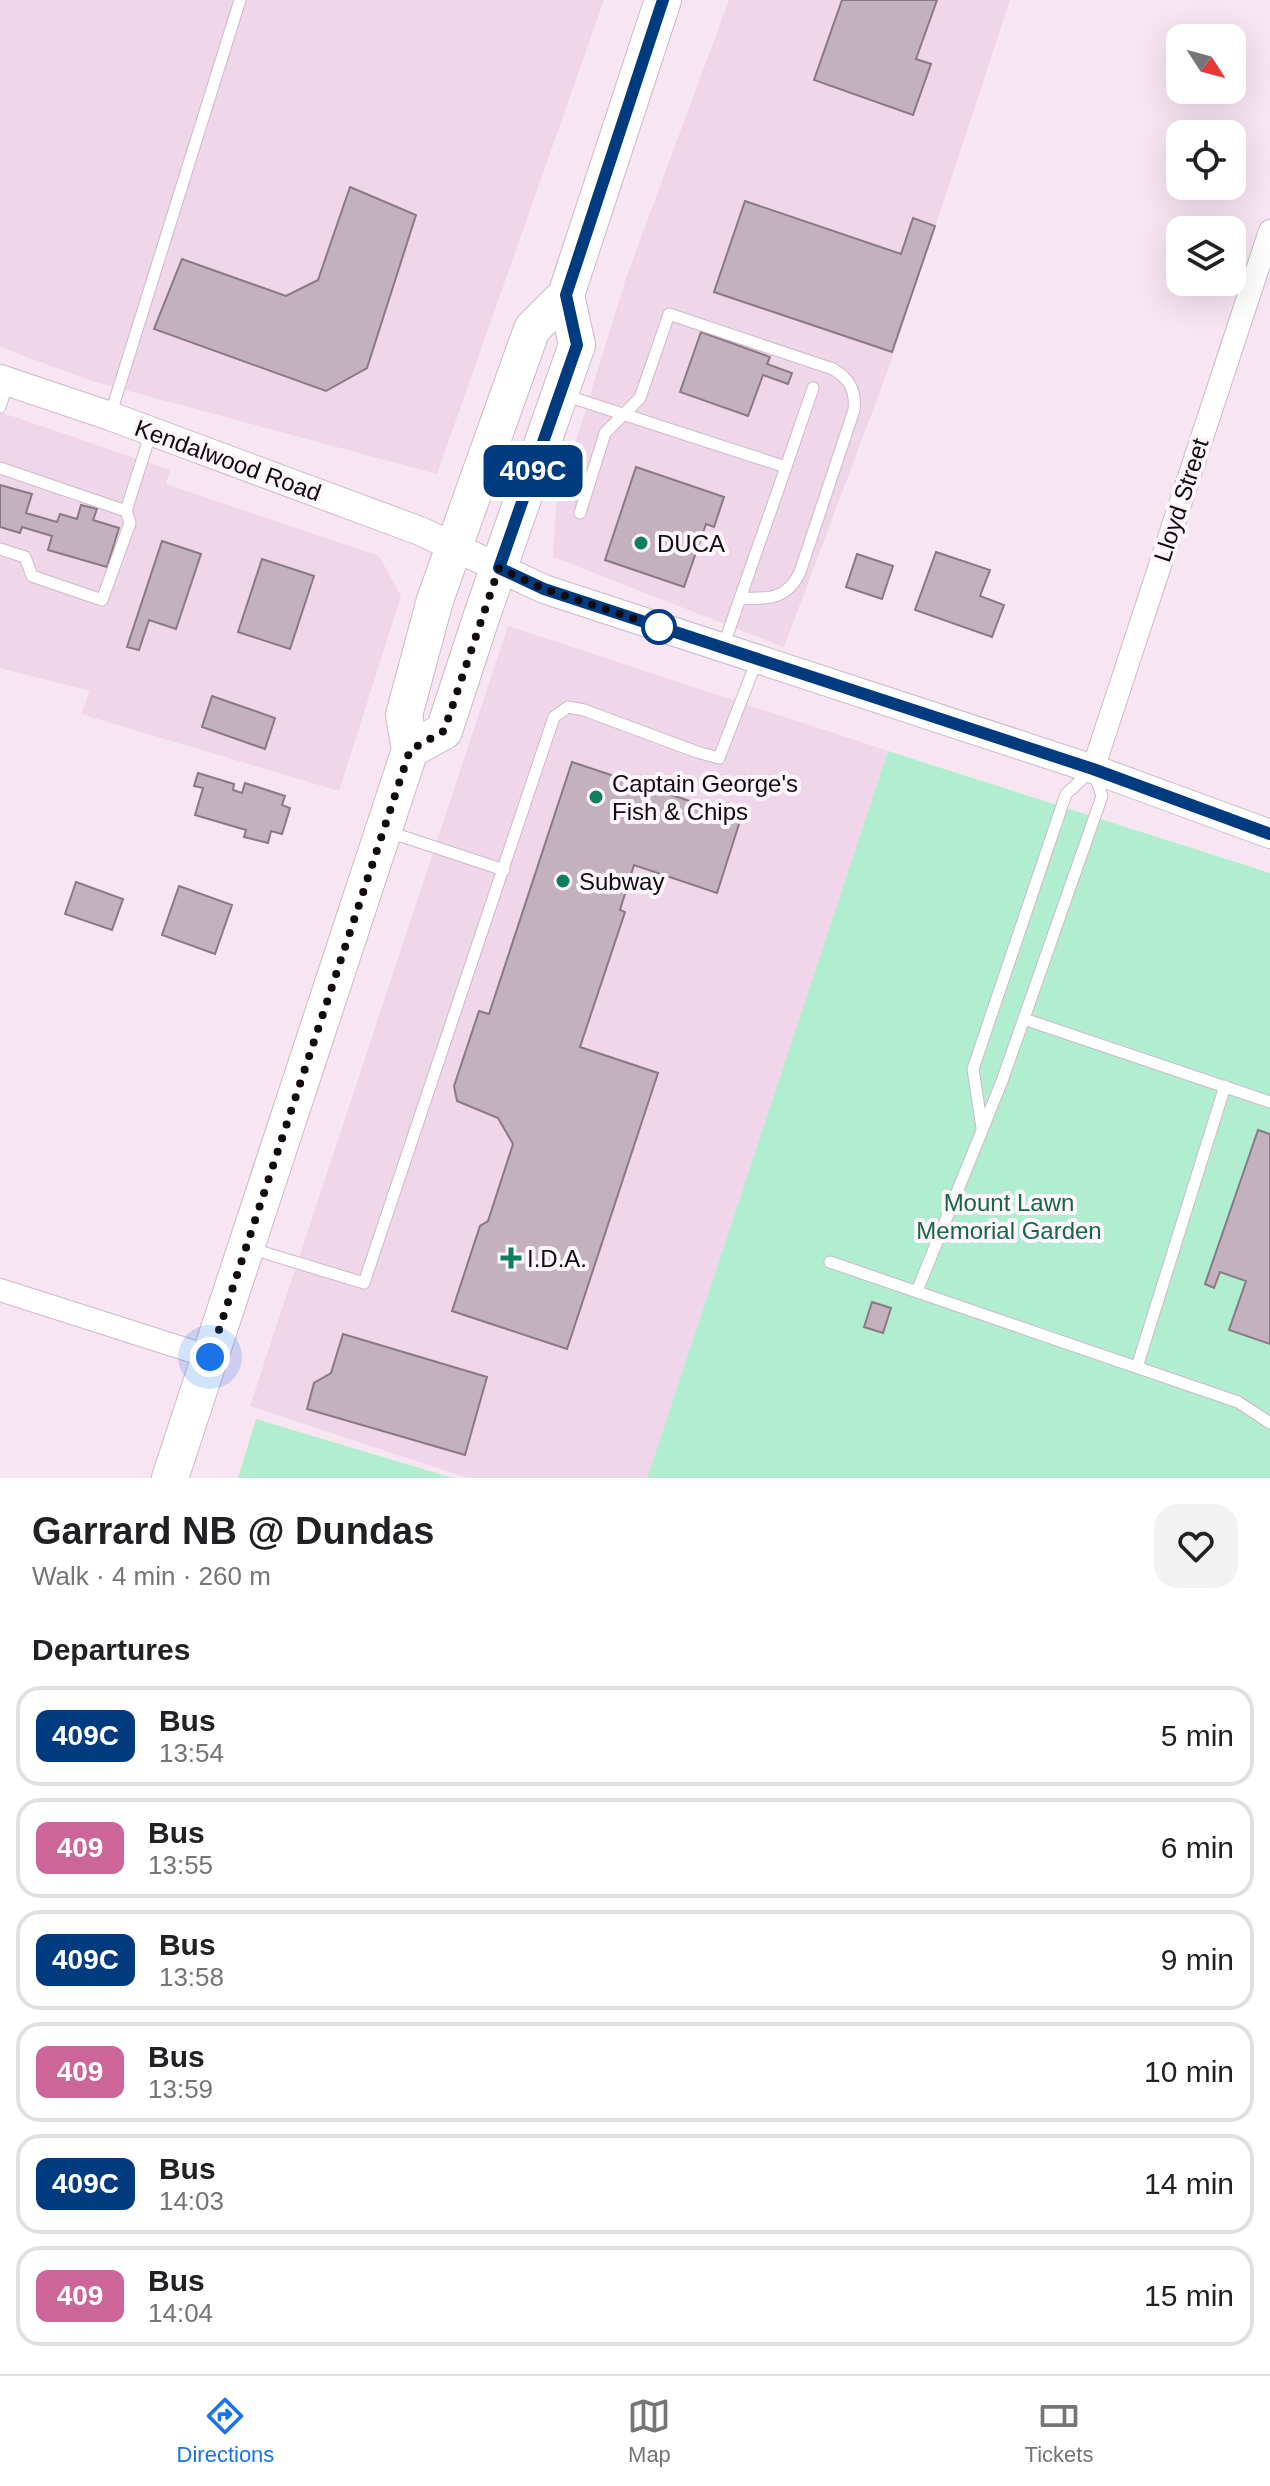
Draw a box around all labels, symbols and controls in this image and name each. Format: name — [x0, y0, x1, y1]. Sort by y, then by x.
north arrow — [1166, 24, 1246, 104]
map controls — [1166, 24, 1246, 296]
button: locate — [1166, 120, 1246, 200]
button: layers — [1166, 216, 1246, 296]
street label: Kendalwood Road — [131, 414, 325, 506]
street label: Lloyd Street — [1148, 435, 1214, 565]
line badge: 409C — [477, 445, 589, 497]
text: 409C — [500, 455, 566, 486]
place label: DUCA — [657, 530, 725, 557]
marker: DUCA — [632, 534, 650, 552]
unlabelled marker — [642, 610, 676, 644]
place label: Captain George's Fish & Chips — [612, 770, 798, 825]
marker: Captain George's Fish & Chips — [587, 788, 605, 806]
place label: Subway — [579, 868, 664, 895]
marker: Subway — [554, 872, 572, 890]
park label: Mount Lawn Memorial Garden — [916, 1189, 1102, 1244]
place label: I.D.A. — [527, 1245, 587, 1272]
marker: I.D.A. — [502, 1249, 520, 1267]
your location — [190, 1337, 230, 1377]
button: heart — [1154, 1504, 1238, 1588]
text: Garrard NB @ Dundas — [32, 1510, 434, 1552]
text: Walk · 4 min · 260 m — [32, 1561, 271, 1591]
text: Departures — [32, 1633, 190, 1666]
text: Bus — [159, 1704, 216, 1737]
text: 5 min — [1161, 1719, 1234, 1752]
text: 409C — [52, 1720, 119, 1751]
text: 13:54 — [159, 1738, 224, 1768]
text: Bus — [148, 1816, 205, 1849]
text: 6 min — [1161, 1831, 1234, 1864]
text: 409 — [57, 1832, 103, 1863]
text: 13:55 — [148, 1850, 213, 1880]
text: Bus — [159, 1928, 216, 1961]
text: 9 min — [1161, 1943, 1234, 1976]
text: 409C — [52, 1944, 119, 1975]
text: 13:58 — [159, 1962, 224, 1992]
text: Bus — [148, 2040, 205, 2073]
text: 10 min — [1144, 2055, 1234, 2088]
text: 409 — [57, 2056, 103, 2087]
text: 13:59 — [148, 2074, 213, 2104]
text: Bus — [159, 2152, 216, 2185]
text: 14 min — [1144, 2167, 1234, 2200]
text: 409C — [52, 2168, 119, 2199]
text: 14:03 — [159, 2186, 224, 2216]
text: Bus — [148, 2264, 205, 2297]
text: 15 min — [1144, 2279, 1234, 2312]
text: 409 — [57, 2280, 103, 2311]
text: 14:04 — [148, 2298, 213, 2328]
tab: Directions — [177, 2394, 274, 2468]
tab: Map — [627, 2394, 671, 2468]
tab: Tickets — [1025, 2394, 1093, 2468]

